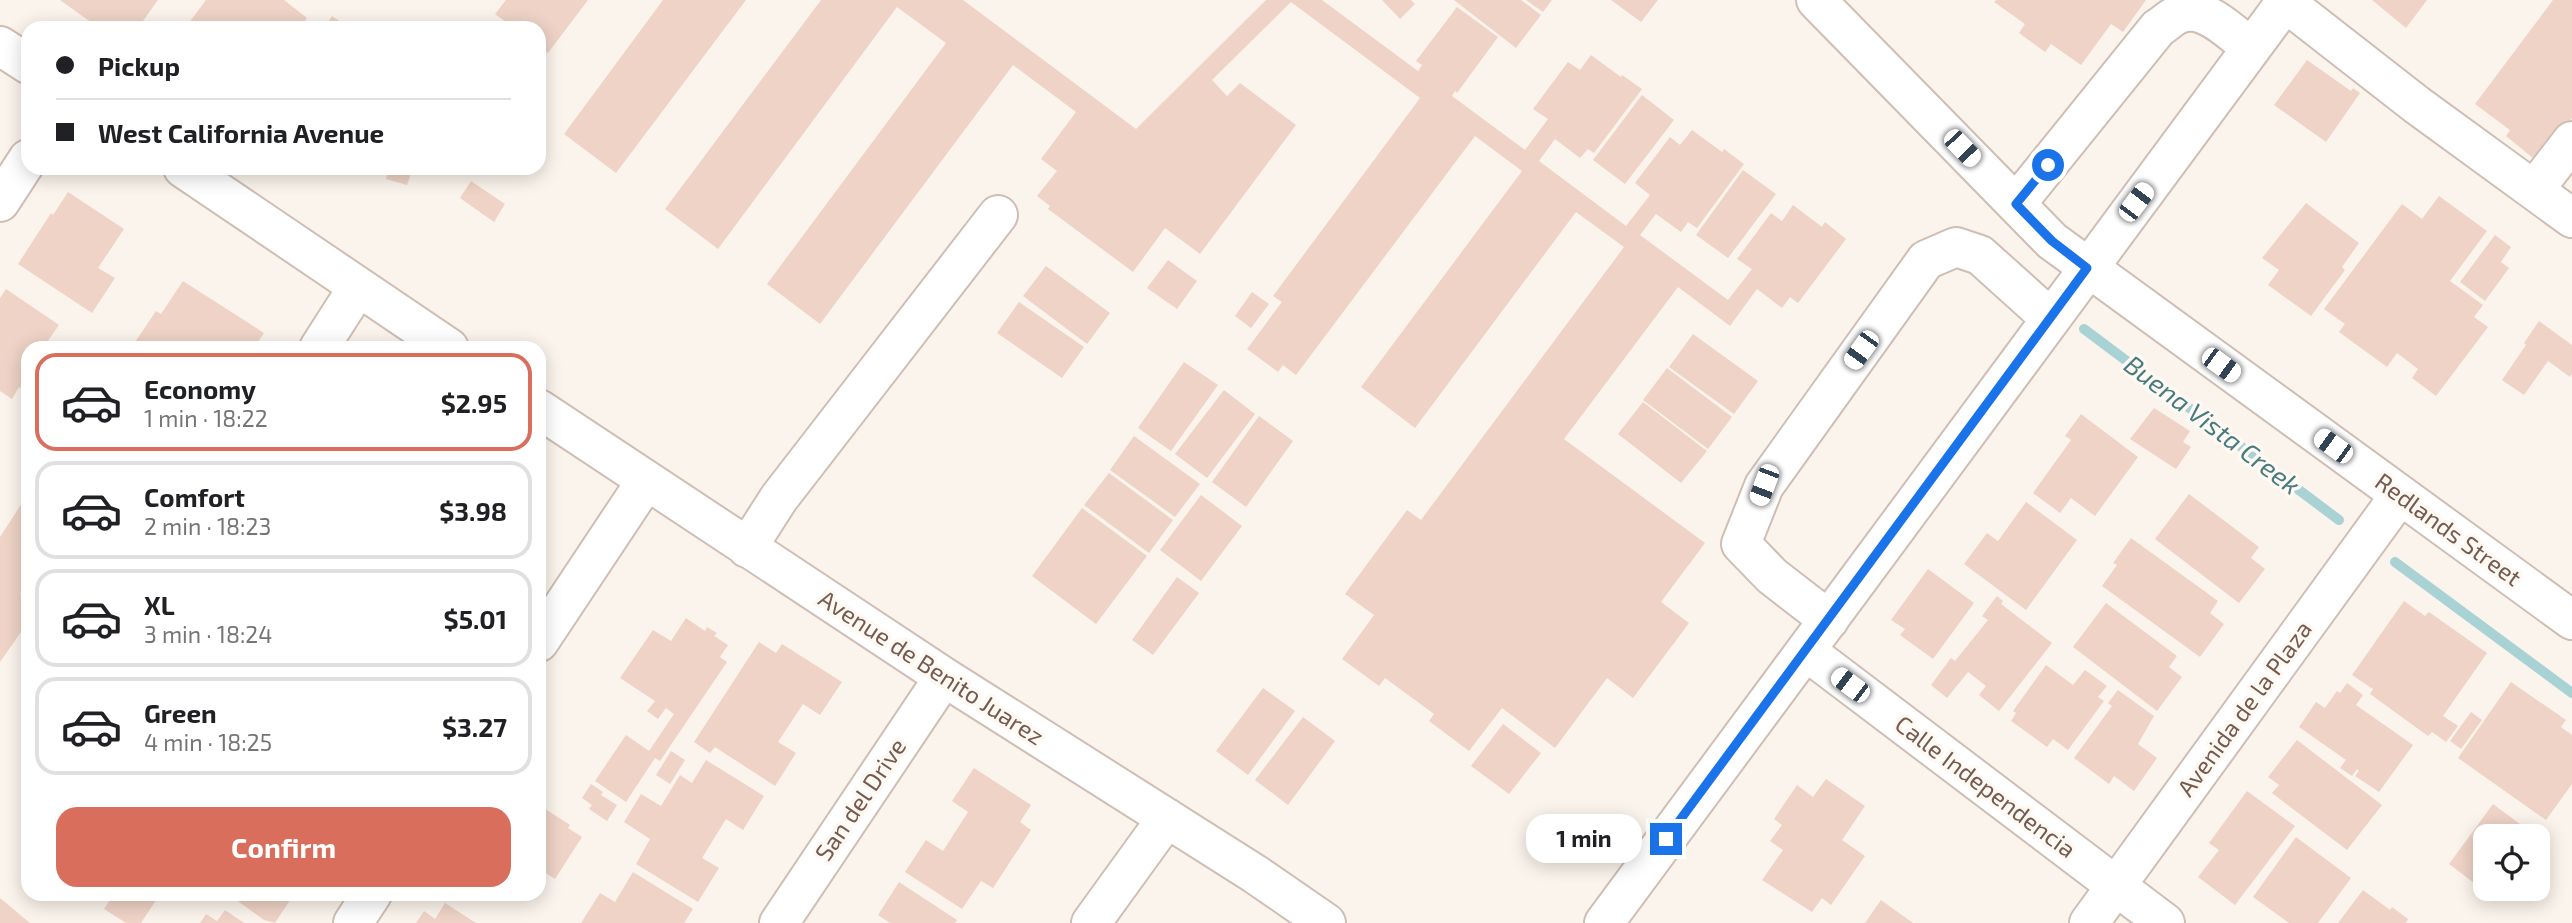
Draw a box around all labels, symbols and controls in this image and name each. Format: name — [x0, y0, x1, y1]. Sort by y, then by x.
text: Pickup — [98, 50, 180, 81]
text: West California Avenue — [98, 117, 384, 148]
car — [1940, 126, 1985, 170]
route start — [2032, 149, 2064, 181]
car — [2115, 179, 2158, 225]
car — [1841, 327, 1882, 373]
car — [2198, 344, 2245, 386]
water label: Buena Vista Creek — [2119, 348, 2307, 500]
icon: car — [60, 371, 123, 434]
text: Economy — [144, 373, 256, 404]
text: $2.95 — [441, 387, 507, 418]
text: 1 min · 18:22 — [144, 404, 268, 432]
car — [2310, 425, 2357, 467]
car — [1747, 462, 1782, 508]
street label: Redlands Street — [2370, 466, 2528, 592]
icon: car — [60, 479, 123, 542]
text: Comfort — [144, 481, 245, 512]
text: $3.98 — [439, 495, 507, 526]
text: 2 min · 18:23 — [144, 512, 271, 540]
street label: Avenue de Benito Juarez — [814, 583, 1050, 750]
icon: car — [60, 587, 123, 650]
text: XL — [144, 589, 175, 620]
text: $5.01 — [444, 603, 507, 634]
street label: Avenida de la Plaza — [2170, 615, 2317, 801]
text: 3 min · 18:24 — [144, 620, 272, 648]
car — [1827, 664, 1874, 706]
icon: car — [60, 695, 123, 758]
text: Green — [144, 697, 217, 728]
street label: Calle Independencia — [1890, 708, 2082, 863]
text: $3.27 — [442, 711, 507, 742]
text: 4 min · 18:25 — [144, 728, 272, 756]
street label: San del Drive — [808, 732, 911, 866]
button: Confirm — [56, 807, 511, 887]
callout: 1 min — [1526, 814, 1642, 864]
route end — [1650, 823, 1682, 855]
text: 1 min — [1556, 824, 1612, 852]
map controls — [2473, 824, 2550, 901]
button: locate — [2473, 824, 2550, 901]

